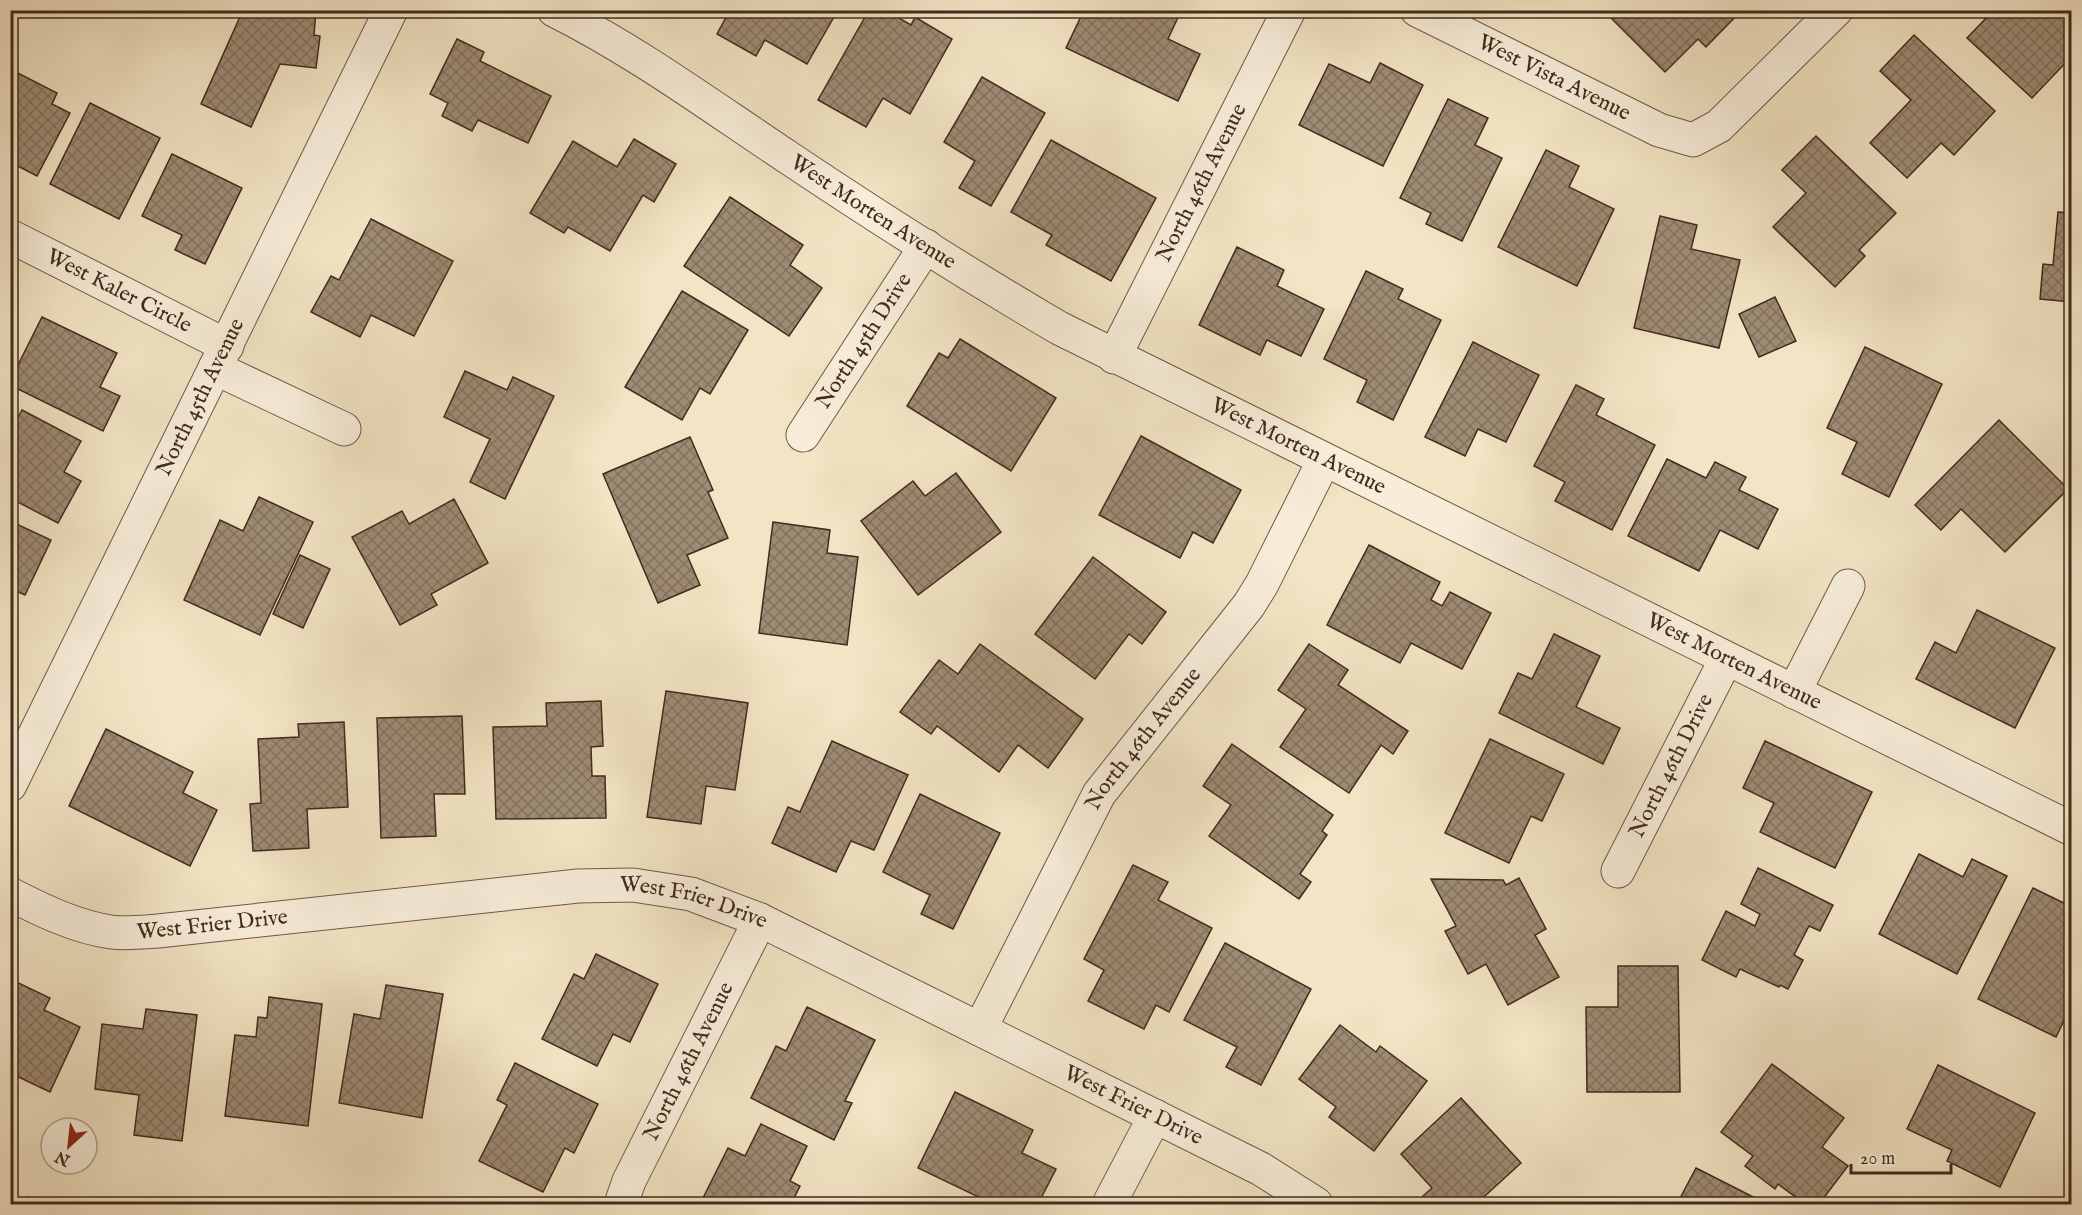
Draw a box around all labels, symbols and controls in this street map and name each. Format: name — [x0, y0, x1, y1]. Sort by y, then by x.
street label: West Vista Avenue — [1473, 28, 1635, 128]
street label: North 46th Avenue — [1150, 99, 1253, 267]
street label: West Morten Avenue — [785, 149, 961, 276]
street label: West Kaler Circle — [41, 243, 196, 340]
street label: North 45th Drive — [810, 268, 918, 414]
street label: North 45th Avenue — [150, 314, 251, 481]
street label: West Morten Avenue — [1206, 391, 1391, 501]
street label: West Morten Avenue — [1642, 607, 1826, 717]
street label: North 46th Avenue — [1079, 662, 1208, 815]
street label: North 46th Drive — [1623, 689, 1720, 843]
street label: West Frier Drive — [620, 871, 772, 935]
street label: West Frier Drive — [136, 903, 289, 947]
street label: North 46th Avenue — [637, 978, 740, 1146]
street label: West Frier Drive — [1059, 1059, 1207, 1152]
north arrow — [39, 1116, 99, 1176]
scale bar — [1851, 1137, 1952, 1175]
text: N — [52, 1145, 75, 1170]
text: 20 m — [1860, 1148, 1895, 1171]

